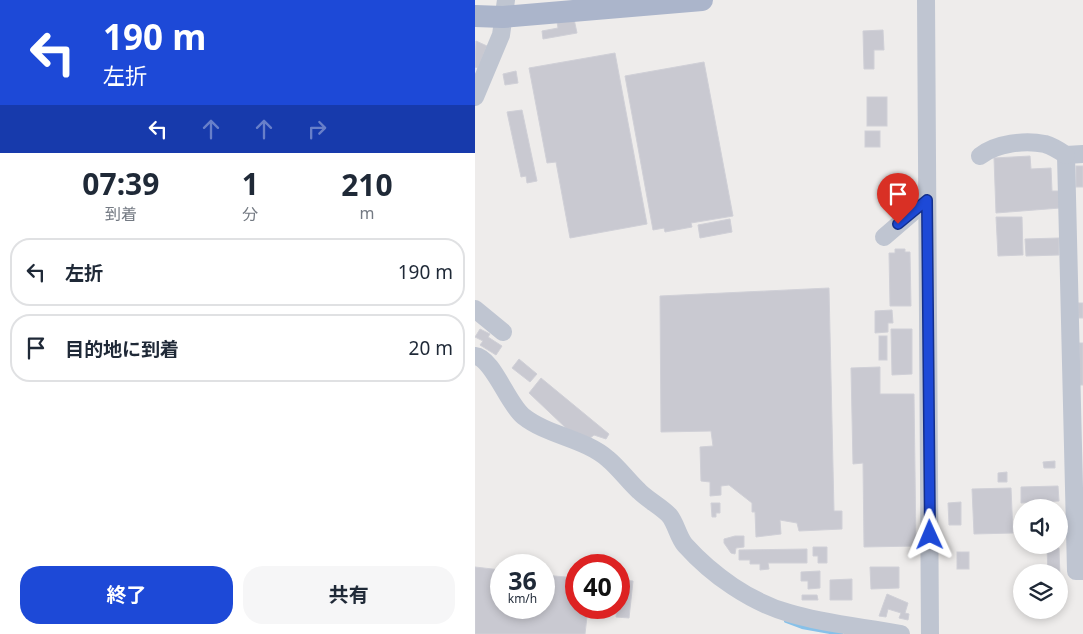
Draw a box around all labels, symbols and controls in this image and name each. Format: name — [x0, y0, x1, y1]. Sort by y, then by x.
text: 190 m — [103, 13, 206, 60]
icon: left — [20, 20, 85, 85]
text: 左折 — [103, 60, 147, 90]
icon: left — [144, 115, 172, 143]
icon: ahead — [197, 115, 225, 143]
icon: ahead — [250, 115, 278, 143]
icon: right — [303, 115, 331, 143]
text: 07:39 — [82, 163, 159, 204]
text: 1 — [242, 163, 259, 204]
text: 210 — [341, 164, 393, 205]
pin — [877, 173, 919, 224]
icon: arrive — [884, 180, 912, 208]
text: m — [359, 202, 374, 224]
text: 到着 — [105, 203, 137, 225]
text: 分 — [242, 203, 258, 225]
icon: left — [22, 258, 50, 286]
text: 190 m — [398, 259, 453, 285]
text: 左折 — [65, 260, 103, 286]
icon: arrive — [22, 334, 50, 362]
text: 20 m — [409, 335, 453, 361]
text: 目的地に到着 — [65, 336, 179, 362]
map controls — [1013, 499, 1068, 619]
button: sound — [1013, 499, 1068, 554]
position arrow — [903, 508, 955, 560]
speed limit sign: 40 — [565, 554, 630, 619]
text: 36 — [508, 563, 537, 597]
button: layers — [1013, 564, 1068, 619]
button: 終了 — [20, 566, 233, 624]
button: 共有 — [243, 566, 455, 624]
text: km/h — [508, 590, 537, 607]

